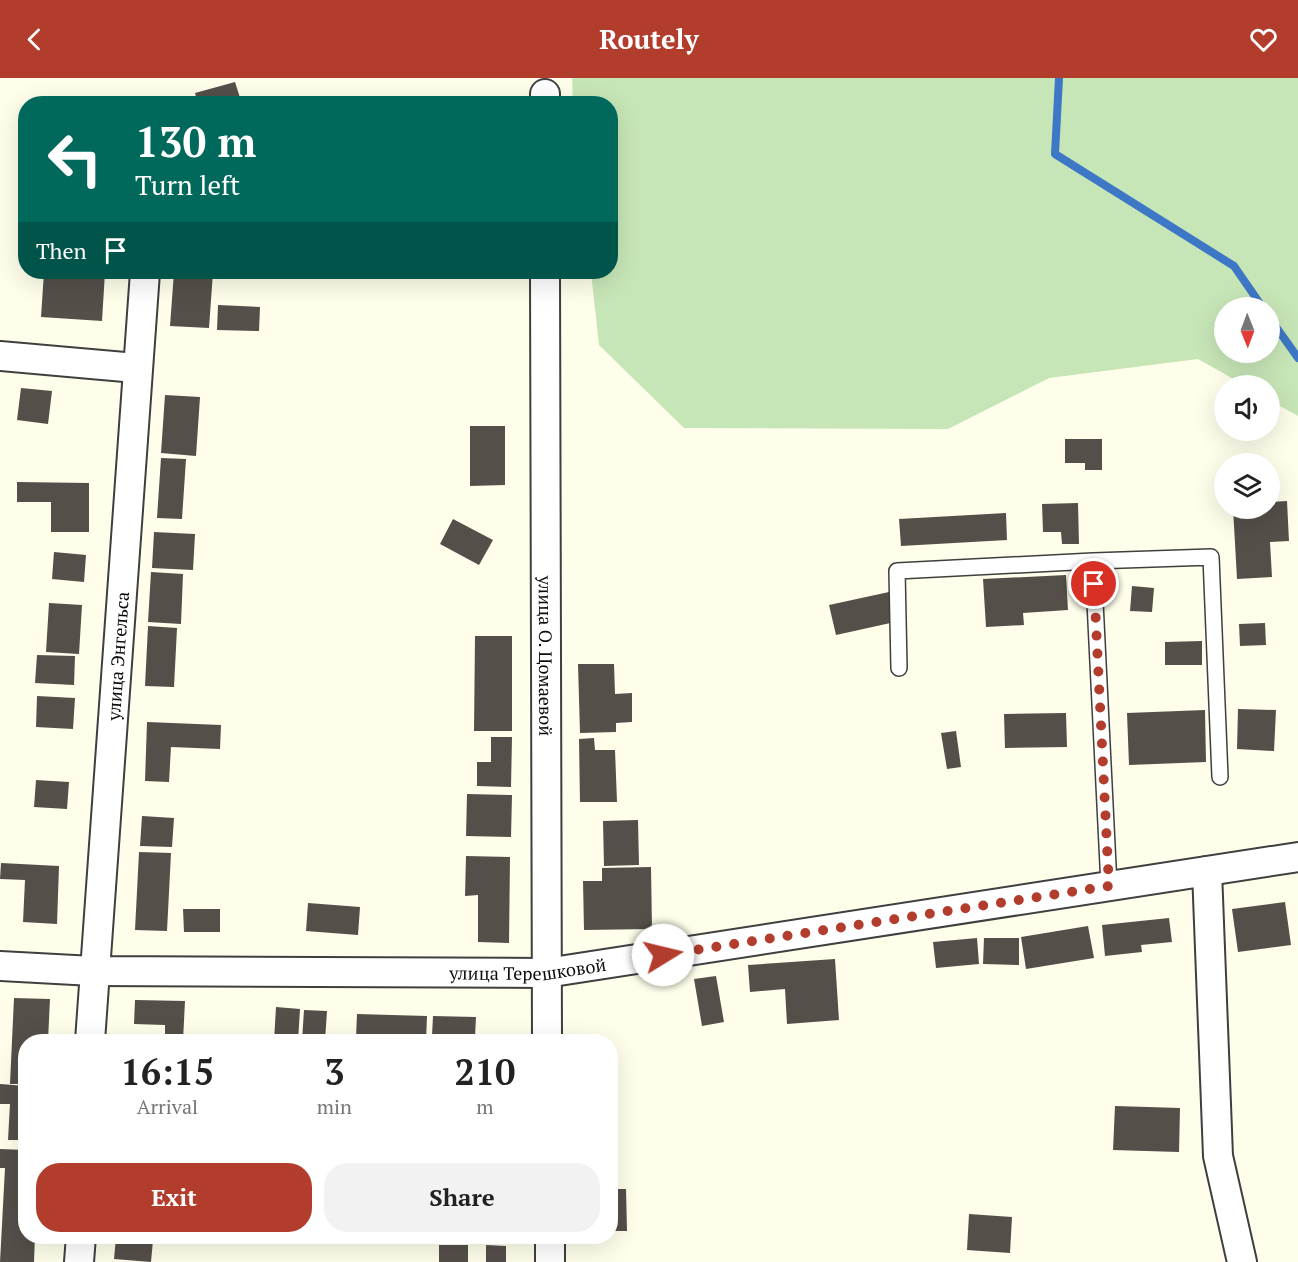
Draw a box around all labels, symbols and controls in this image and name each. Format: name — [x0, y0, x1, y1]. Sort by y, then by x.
text: Routely — [599, 21, 699, 57]
icon: back — [18, 23, 51, 56]
icon: heart — [1247, 23, 1280, 56]
text: 130 m — [135, 113, 256, 169]
icon: left — [36, 120, 114, 198]
text: Turn left — [135, 167, 240, 203]
icon: arrive — [99, 234, 132, 267]
text: Then — [36, 236, 87, 265]
north arrow — [1214, 297, 1280, 363]
map controls — [1214, 297, 1280, 519]
button: sound — [1214, 375, 1280, 441]
button: layers — [1214, 453, 1280, 519]
pin — [1068, 558, 1119, 609]
icon: arrive — [1077, 567, 1110, 600]
street label: улица О. Цомаевой — [534, 575, 558, 736]
street label: улица Энгельса — [101, 591, 134, 722]
position arrow — [631, 923, 695, 987]
street label: улица Терешковой — [448, 952, 608, 986]
text: 16:15 — [121, 1048, 214, 1095]
text: 3 — [324, 1048, 345, 1095]
text: 210 — [454, 1048, 515, 1095]
text: Arrival — [137, 1093, 198, 1120]
text: min — [317, 1093, 352, 1120]
text: m — [476, 1093, 494, 1120]
button: Exit — [36, 1163, 312, 1232]
button: Share — [324, 1163, 600, 1232]

